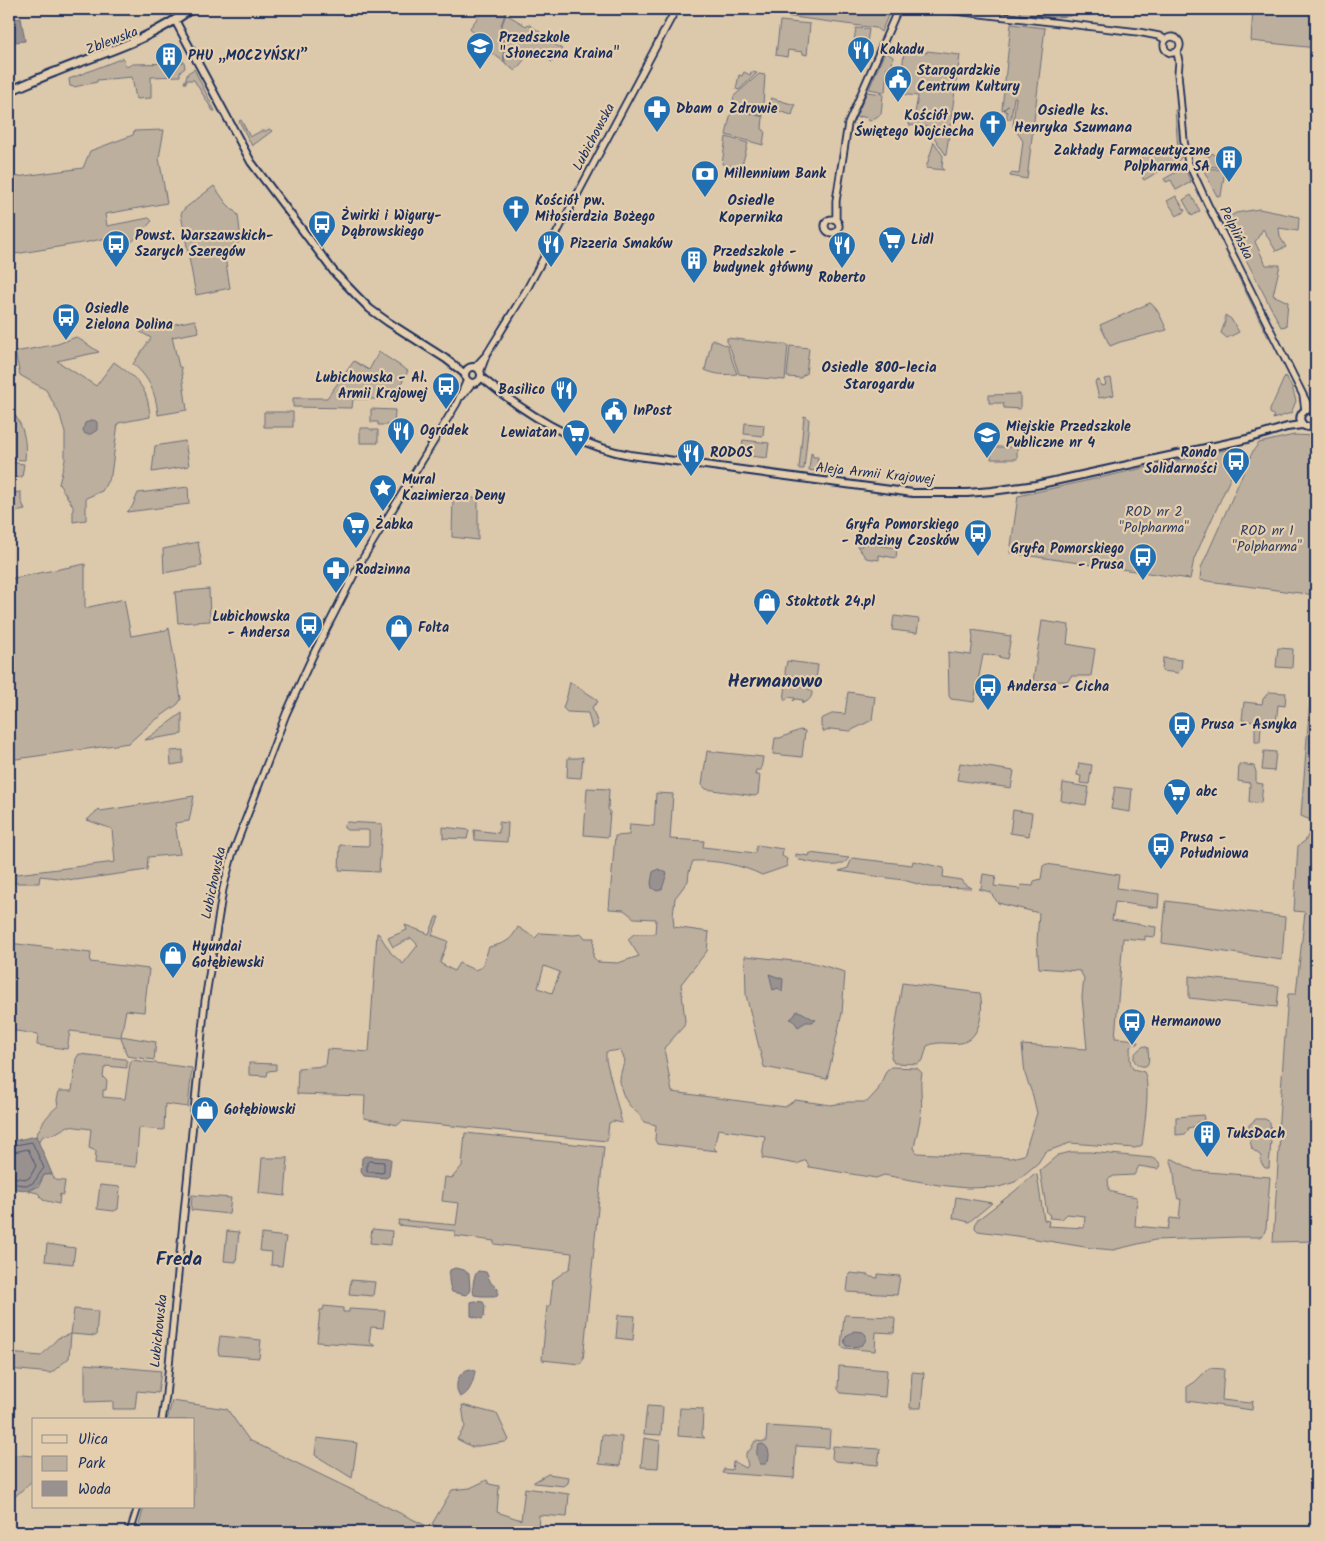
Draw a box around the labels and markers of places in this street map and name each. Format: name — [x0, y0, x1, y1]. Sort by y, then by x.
place label: Przedszkole "Słoneczna Kraina" — [499, 27, 620, 65]
school or university icon: Przedszkole "Słoneczna Kraina" — [465, 31, 495, 70]
restaurant icon: Kakadu — [846, 35, 876, 74]
place label: Kakadu — [880, 39, 924, 61]
building icon: PHU ,,MOCZYŃSKI” — [154, 41, 184, 80]
place label: PHU ,,MOCZYŃSKI” — [188, 45, 308, 67]
place label: Starogardzkie Centrum Kultury — [917, 60, 1020, 98]
public building icon: Starogardzkie Centrum Kultury — [883, 64, 913, 103]
pharmacy icon: Dbam o Zdrowie — [642, 94, 672, 133]
place label: Dbam o Zdrowie — [676, 98, 778, 120]
place label: Kościół pw. Świętego Wojciecha — [855, 105, 974, 143]
church icon: Kościół pw. Świętego Wojciecha — [978, 109, 1008, 148]
place label: Zakłady Farmaceutyczne Polpharma SA — [1054, 140, 1210, 178]
building icon: Zakłady Farmaceutyczne Polpharma SA — [1214, 144, 1244, 183]
bank icon: Millennium Bank — [690, 159, 720, 198]
place label: Millennium Bank — [724, 163, 827, 185]
place label: Kościół pw. Miłosierdzia Bożego — [535, 190, 656, 228]
church icon: Kościół pw. Miłosierdzia Bożego — [501, 194, 531, 233]
place label: Żwirki i Wigury- Dąbrowskiego — [341, 205, 442, 243]
bus stop icon: Żwirki i Wigury- Dąbrowskiego — [307, 209, 337, 248]
place label: Powst. Warszawskich- Szarych Szeregów — [135, 225, 273, 263]
supermarket icon: Lidl — [877, 225, 907, 264]
bus stop icon: Powst. Warszawskich- Szarych Szeregów — [101, 229, 131, 268]
restaurant icon: Pizzeria Smaków — [536, 229, 566, 268]
place label: Lidl — [911, 229, 934, 251]
restaurant icon: Roberto — [827, 230, 857, 269]
place label: Pizzeria Smaków — [570, 233, 673, 255]
place label: Przedszkole - budynek główny — [713, 241, 814, 279]
building icon: Przedszkole - budynek główny — [679, 245, 709, 284]
place label: Roberto — [818, 267, 866, 289]
place label: Osiedle Zielona Dolina — [85, 298, 173, 336]
bus stop icon: Osiedle Zielona Dolina — [51, 302, 81, 341]
place label: Lubichowska - Al. Armii Krajowej — [315, 367, 428, 405]
bus stop icon: Lubichowska - Al. Armii Krajowej — [431, 371, 461, 410]
restaurant icon: Basilico — [549, 375, 579, 414]
place label: Basilico — [498, 379, 546, 401]
public building icon: InPost — [599, 396, 629, 435]
place label: InPost — [633, 400, 673, 422]
restaurant icon: Ogródek — [386, 416, 416, 455]
place label: Miejskie Przedszkole Publiczne nr 4 — [1006, 416, 1131, 454]
supermarket icon: Lewiatan — [561, 418, 591, 457]
place label: Ogródek — [420, 420, 469, 442]
school or university icon: Miejskie Przedszkole Publiczne nr 4 — [972, 420, 1002, 459]
place label: Lewiatan — [501, 422, 557, 444]
restaurant icon: RODOS — [676, 438, 706, 477]
place label: RODOS — [710, 442, 753, 464]
place label: Rondo Solidarności — [1145, 442, 1218, 480]
bus stop icon: Rondo Solidarności — [1221, 446, 1251, 485]
place label: Mural Kazimierza Deny — [402, 469, 506, 507]
place icon: Mural Kazimierza Deny — [368, 473, 398, 512]
supermarket icon: Żabka — [341, 510, 371, 549]
place label: Żabka — [375, 514, 413, 536]
place label: Gryfa Pomorskiego - Rodziny Czosków — [842, 514, 960, 552]
bus stop icon: Gryfa Pomorskiego - Rodziny Czosków — [963, 518, 993, 557]
place label: Gryfa Pomorskiego - Prusa — [1011, 538, 1125, 576]
bus stop icon: Gryfa Pomorskiego - Prusa — [1128, 542, 1158, 581]
pharmacy icon: Rodzinna — [321, 555, 351, 594]
place label: Rodzinna — [355, 559, 410, 581]
shop icon: Stoktotk 24.pl — [752, 587, 782, 626]
place label: Stoktotk 24.pl — [786, 591, 875, 613]
place label: Lubichowska - Andersa — [212, 606, 290, 644]
bus stop icon: Lubichowska - Andersa — [294, 610, 324, 649]
shop icon: Folta — [384, 613, 414, 652]
place label: Folta — [418, 617, 449, 639]
bus stop icon: Andersa - Cicha — [973, 672, 1003, 711]
place label: Andersa - Cicha — [1007, 676, 1109, 698]
bus stop icon: Prusa - Asnyka — [1167, 710, 1197, 749]
place label: Prusa - Asnyka — [1201, 714, 1297, 736]
supermarket icon: abc — [1162, 777, 1192, 816]
place label: abc — [1196, 781, 1218, 803]
place label: Prusa - Południowa — [1180, 827, 1249, 865]
bus stop icon: Prusa - Południowa — [1146, 831, 1176, 870]
place label: Hyundai Gołębiewski — [192, 936, 264, 974]
shop icon: Hyundai Gołębiewski — [158, 940, 188, 979]
bus stop icon: Hermanowo — [1117, 1007, 1147, 1046]
place label: Hermanowo — [1151, 1011, 1222, 1033]
shop icon: Gołębiowski — [190, 1095, 220, 1134]
place label: Gołębiowski — [224, 1099, 296, 1121]
building icon: TuksDach — [1192, 1119, 1222, 1158]
place label: TuksDach — [1226, 1123, 1285, 1145]

